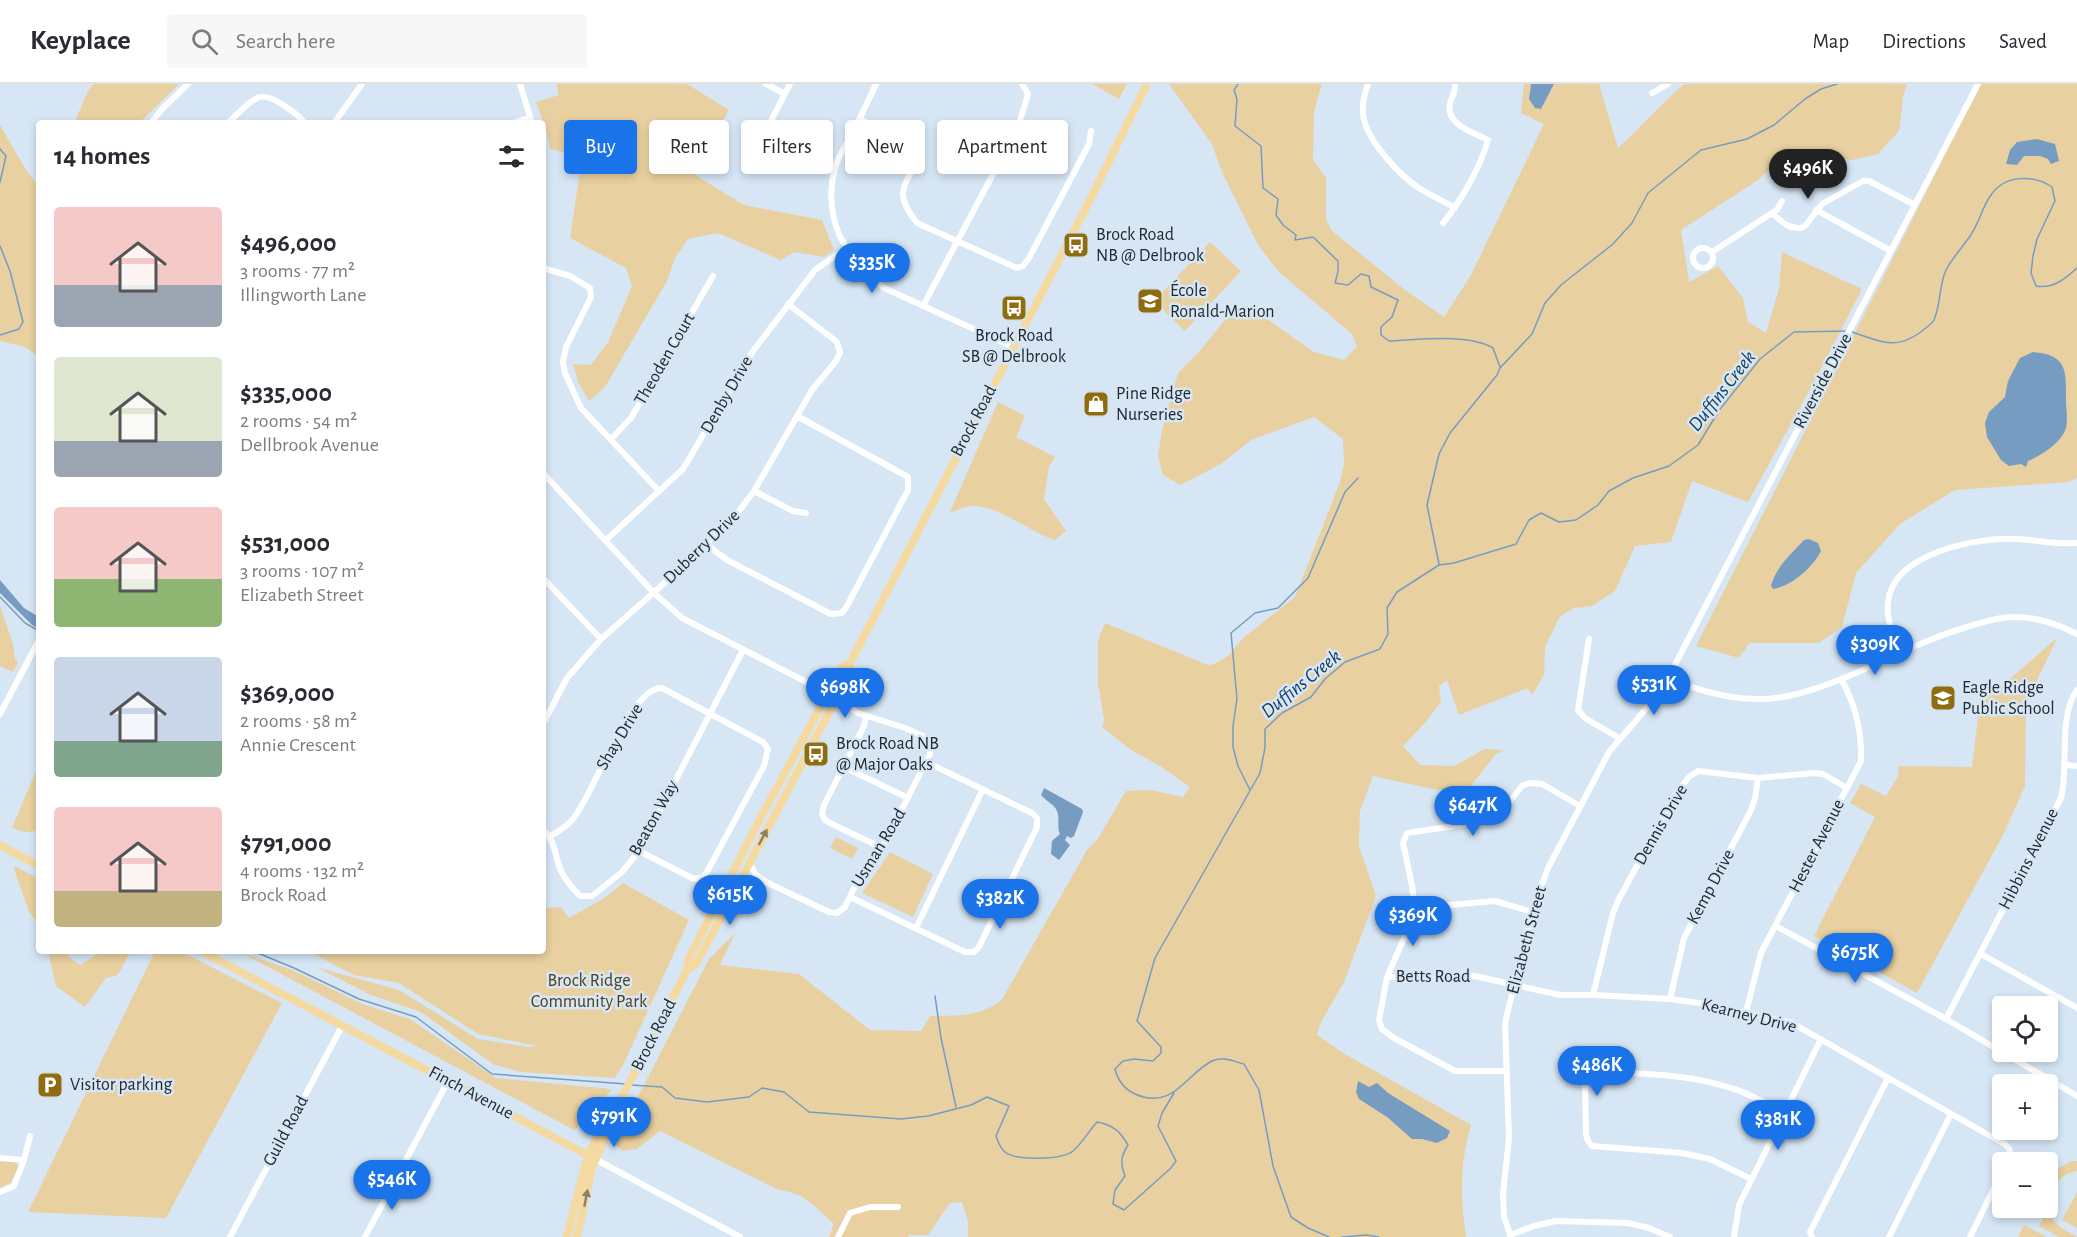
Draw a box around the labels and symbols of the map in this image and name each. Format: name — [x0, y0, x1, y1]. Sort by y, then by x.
pin: $496K — [1766, 149, 1850, 200]
place label: Brock Road NB @ Delbrook — [1096, 226, 1205, 265]
bus stop icon: Brock Road NB @ Delbrook — [1061, 230, 1091, 260]
pin: $335K — [830, 243, 914, 294]
place label: École Ronald-Marion — [1170, 279, 1275, 321]
school or university icon: École Ronald-Marion — [1135, 286, 1165, 316]
bus stop icon: Brock Road SB @ Delbrook — [999, 293, 1029, 323]
street label: Theoden Court — [631, 310, 699, 408]
place label: Brock Road SB @ Delbrook — [962, 327, 1067, 366]
street label: Riverside Drive — [1790, 330, 1856, 432]
water label: Duffins Creek — [1685, 347, 1759, 435]
street label: Denby Drive — [698, 353, 756, 437]
street label: Brock Road — [948, 382, 1000, 460]
place label: Pine Ridge Nurseries — [1116, 385, 1191, 424]
shop icon: Pine Ridge Nurseries — [1081, 389, 1111, 419]
street label: Duberry Drive — [660, 506, 744, 588]
pin: $309K — [1833, 625, 1917, 676]
water label: Duffins Creek — [1257, 646, 1345, 722]
pin: $531K — [1612, 665, 1696, 716]
pin: $698K — [803, 668, 887, 719]
place label: Eagle Ridge Public School — [1962, 679, 2055, 718]
school or university icon: Eagle Ridge Public School — [1928, 683, 1958, 713]
street label: Shay Drive — [593, 701, 647, 773]
place label: Brock Road NB @ Major Oaks — [836, 735, 939, 774]
bus stop icon: Brock Road NB @ Major Oaks — [801, 739, 831, 769]
street label: Beaton Way — [626, 777, 682, 859]
street label: Dennis Drive — [1631, 782, 1691, 868]
pin: $647K — [1431, 786, 1515, 837]
street label: Hester Avenue — [1786, 796, 1848, 896]
street label: Usman Road — [848, 805, 910, 891]
street label: Hibbins Avenue — [1996, 805, 2062, 913]
one-way arrow — [757, 828, 767, 846]
street label: Kemp Drive — [1684, 847, 1738, 927]
pin: $615K — [688, 875, 772, 926]
pin: $382K — [958, 879, 1042, 930]
street label: Elizabeth Street — [1504, 884, 1550, 996]
pin: $369K — [1371, 896, 1455, 947]
pin: $675K — [1813, 933, 1897, 984]
street label: Betts Road — [1396, 968, 1470, 986]
park label: Brock Ridge Community Park — [531, 972, 648, 1011]
street label: Kearney Drive — [1700, 995, 1798, 1037]
street label: Brock Road — [628, 996, 680, 1074]
pin: $486K — [1555, 1046, 1639, 1097]
street label: Finch Avenue — [426, 1063, 516, 1123]
parking icon: Visitor parking — [35, 1070, 65, 1100]
place label: Visitor parking — [70, 1076, 172, 1094]
street label: Guild Road — [260, 1093, 312, 1169]
pin: $791K — [572, 1097, 656, 1148]
pin: $381K — [1736, 1100, 1820, 1151]
pin: $546K — [350, 1160, 434, 1211]
one-way arrow — [582, 1188, 591, 1207]

